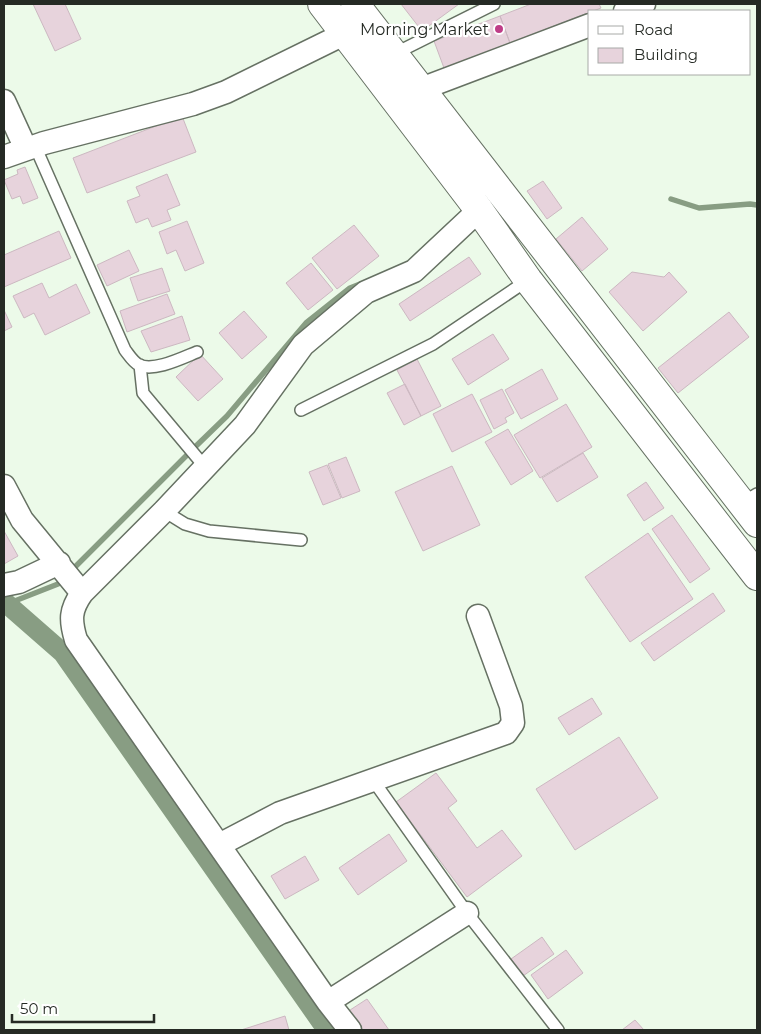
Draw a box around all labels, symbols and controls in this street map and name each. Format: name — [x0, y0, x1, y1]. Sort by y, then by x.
legend — [588, 10, 751, 75]
place label: Morning Market — [360, 20, 489, 39]
text: Road — [634, 20, 673, 39]
marker: Morning Market — [493, 23, 505, 35]
text: Building — [634, 45, 698, 64]
scale bar — [12, 992, 155, 1024]
text: 50 m — [20, 999, 58, 1018]

